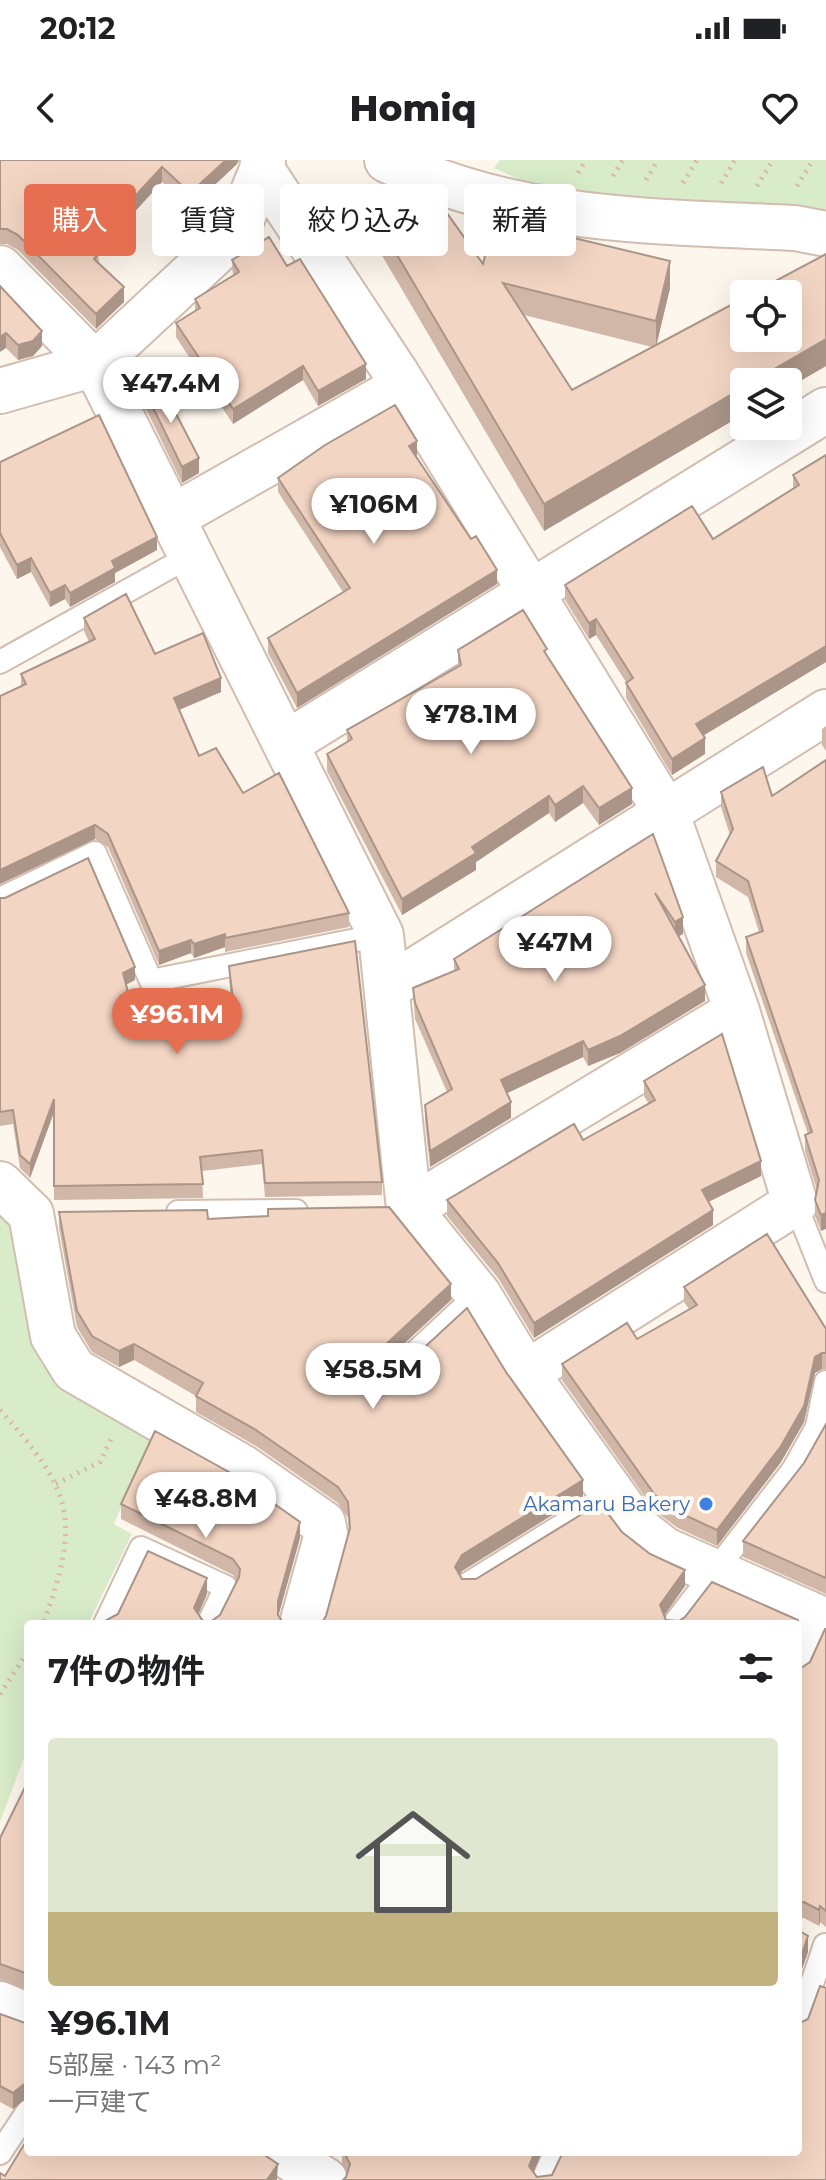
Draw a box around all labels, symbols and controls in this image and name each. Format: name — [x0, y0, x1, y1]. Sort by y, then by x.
text: 20:12 — [40, 10, 115, 47]
icon: back — [24, 86, 68, 130]
text: Homiq — [350, 86, 476, 130]
icon: heart — [758, 86, 802, 130]
chip: 購入 — [24, 184, 136, 256]
chip: 賃貸 — [152, 184, 264, 256]
chip: 絞り込み — [280, 184, 448, 256]
chip: 新着 — [464, 184, 576, 256]
map controls — [730, 280, 802, 440]
button: locate — [730, 280, 802, 352]
pin: ¥47.4M — [106, 357, 236, 425]
text: ¥47.4M — [121, 367, 221, 399]
button: layers — [730, 368, 802, 440]
pin: ¥106M — [318, 478, 430, 546]
text: ¥106M — [329, 488, 419, 520]
pin: ¥78.1M — [406, 688, 536, 756]
text: ¥78.1M — [424, 698, 518, 730]
pin: ¥47M — [508, 916, 602, 984]
text: ¥47M — [517, 926, 593, 958]
pin: ¥96.1M — [112, 988, 242, 1056]
text: ¥96.1M — [130, 998, 224, 1030]
pin: ¥58.5M — [308, 1343, 438, 1411]
text: ¥58.5M — [323, 1353, 423, 1385]
pin: ¥48.8M — [141, 1472, 271, 1540]
text: ¥48.8M — [154, 1482, 258, 1514]
place label: Akamaru Bakery — [523, 1492, 690, 1516]
marker: Akamaru Bakery — [697, 1495, 715, 1513]
icon: filters — [734, 1646, 778, 1690]
text: 7件の物件 — [48, 1650, 205, 1692]
icon: home — [341, 1790, 485, 1934]
text: ¥96.1M — [48, 2002, 171, 2044]
text: 5部屋 · 143 m² — [48, 2049, 221, 2081]
text: 一戸建て — [48, 2086, 152, 2118]

